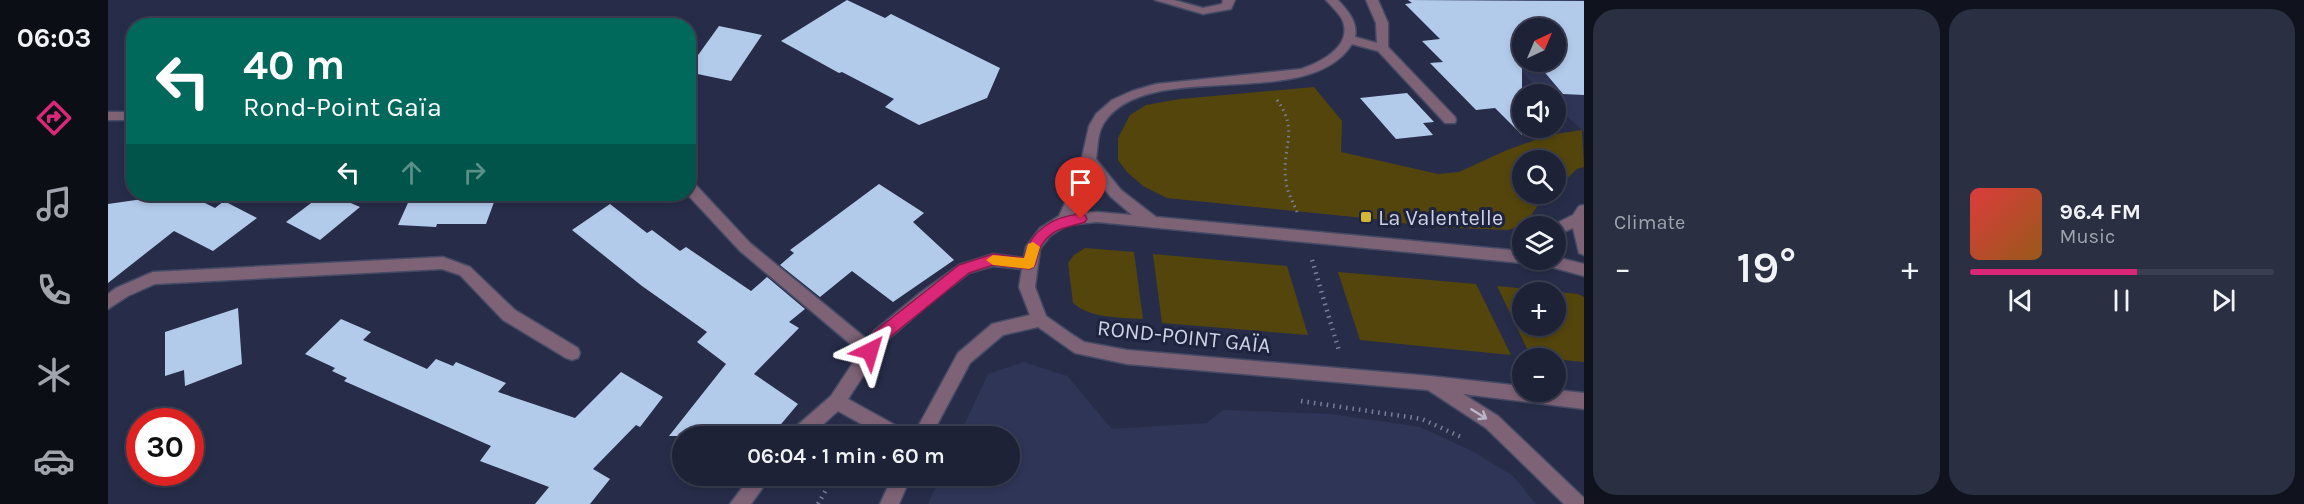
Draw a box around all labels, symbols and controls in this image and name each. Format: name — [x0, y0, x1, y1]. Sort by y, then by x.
north arrow — [1512, 18, 1566, 72]
map controls — [1512, 18, 1566, 402]
text: 06:03 — [17, 22, 91, 54]
text: 40 m — [243, 40, 345, 90]
icon: left — [144, 42, 222, 120]
button: sound — [1512, 84, 1566, 138]
text: Rond-Point Gaïa — [243, 91, 442, 123]
icon: directions — [33, 97, 75, 139]
button: search — [1512, 150, 1566, 204]
icon: left — [332, 156, 365, 189]
icon: ahead — [395, 156, 428, 189]
icon: right — [458, 156, 491, 189]
pin — [1055, 157, 1106, 219]
icon: arrive — [1064, 166, 1097, 199]
icon: music — [33, 183, 75, 225]
text: 96.4 FM — [2060, 199, 2141, 225]
place label: La Valentelle — [1378, 205, 1503, 231]
marker: La Valentelle — [1359, 210, 1373, 224]
text: Climate — [1614, 211, 1685, 234]
button: layers — [1512, 216, 1566, 270]
text: Music — [2060, 225, 2115, 248]
text: 19° — [1736, 241, 1796, 293]
text: − — [1614, 249, 1631, 287]
text: + — [1901, 249, 1918, 287]
icon: phone — [33, 269, 75, 311]
button: + — [1512, 282, 1566, 336]
icon: previous — [2004, 284, 2037, 317]
icon: pause — [2105, 284, 2138, 317]
icon: next — [2207, 284, 2240, 317]
street label: ROND-POINT GAÏA — [1096, 315, 1272, 359]
position arrow — [838, 319, 902, 383]
button: − — [1512, 348, 1566, 402]
icon: climate — [33, 354, 75, 396]
speed limit sign: 30 — [126, 408, 204, 486]
one-way arrow — [1470, 408, 1487, 420]
icon: car — [33, 440, 75, 482]
text: 06:04 · 1 min · 60 m — [747, 443, 945, 469]

